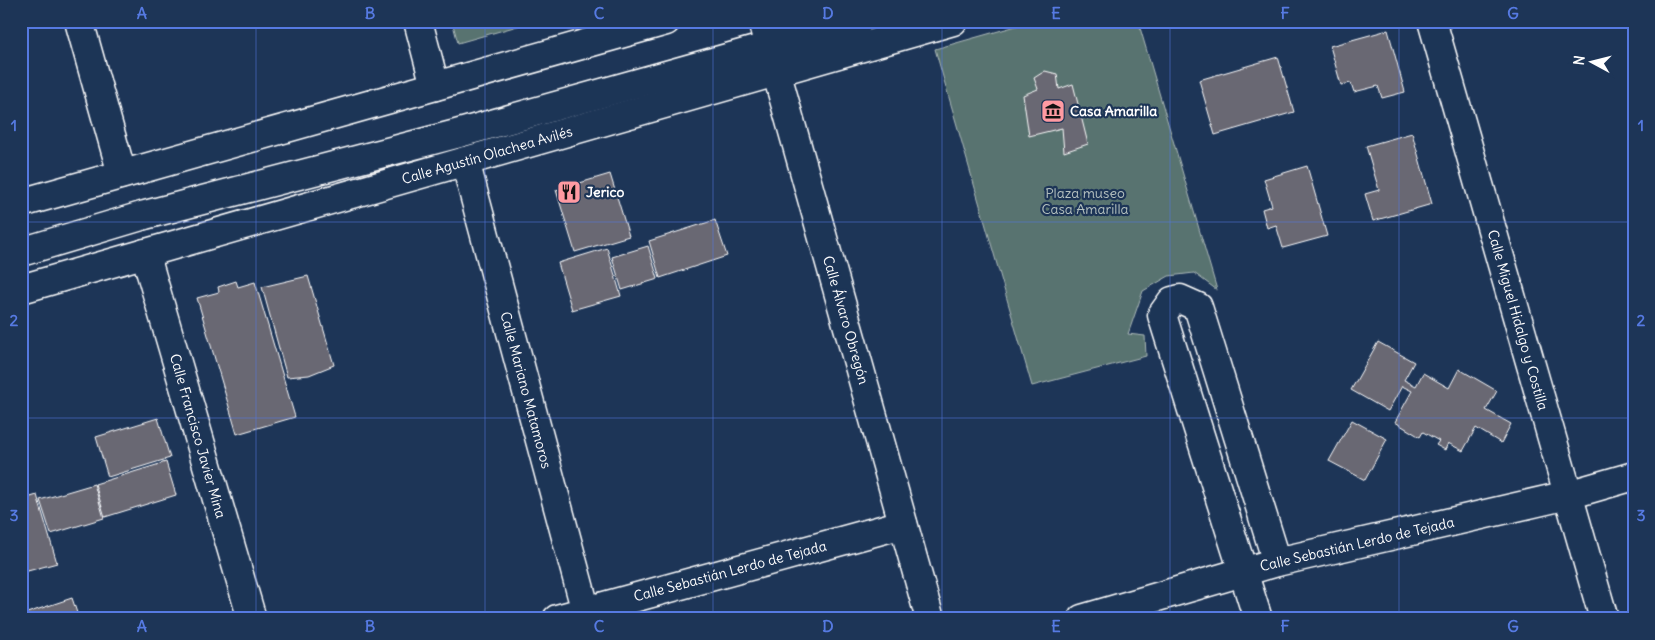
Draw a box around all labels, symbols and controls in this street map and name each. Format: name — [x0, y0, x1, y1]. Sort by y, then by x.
text: A — [137, 3, 147, 23]
text: B — [365, 3, 376, 23]
text: C — [594, 3, 605, 23]
text: D — [822, 3, 834, 23]
text: E — [1051, 3, 1061, 23]
text: F — [1280, 3, 1290, 23]
text: G — [1507, 3, 1519, 23]
north arrow — [1568, 38, 1618, 88]
text: N — [1570, 55, 1589, 66]
museum icon: Casa Amarilla — [1040, 98, 1066, 124]
place label: Casa Amarilla — [1070, 102, 1157, 120]
text: 1 — [11, 115, 17, 135]
text: 1 — [1638, 115, 1644, 135]
street label: Calle Agustín Olachea Avilés — [400, 122, 574, 188]
restaurant icon: Jerico — [556, 179, 582, 205]
place label: Jerico — [586, 183, 625, 201]
park label: Plaza museo Casa Amarilla — [1041, 184, 1129, 218]
street label: Calle Miguel Hidalgo y Costilla — [1484, 228, 1552, 412]
street label: Calle Álvaro Obregón — [819, 254, 873, 386]
text: 2 — [10, 310, 19, 330]
street label: Calle Mariano Matamoros — [496, 310, 556, 470]
text: 2 — [1637, 310, 1646, 330]
street label: Calle Francisco Javier Mina — [166, 352, 230, 520]
text: 3 — [9, 505, 19, 525]
text: 3 — [1636, 505, 1646, 525]
street label: Calle Sebastián Lerdo de Tejada — [1258, 513, 1456, 575]
street label: Calle Sebastián Lerdo de Tejada — [632, 537, 828, 605]
text: A — [137, 616, 147, 636]
text: B — [365, 616, 376, 636]
text: C — [594, 616, 605, 636]
text: D — [822, 616, 834, 636]
text: E — [1051, 616, 1061, 636]
text: F — [1280, 616, 1290, 636]
text: G — [1507, 616, 1519, 636]

